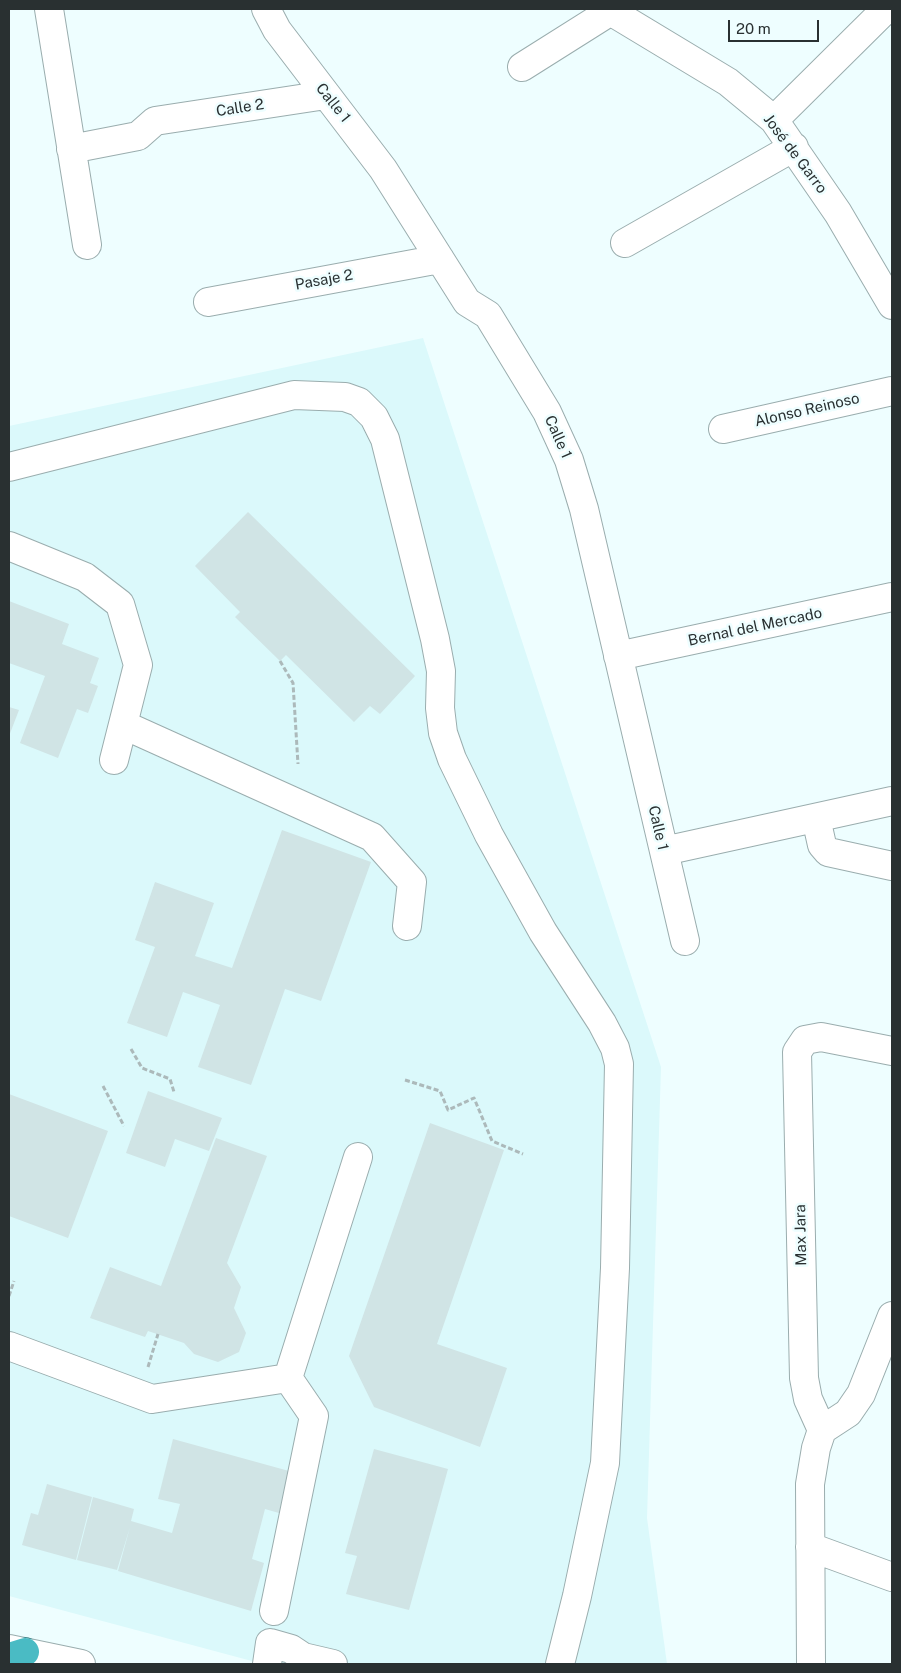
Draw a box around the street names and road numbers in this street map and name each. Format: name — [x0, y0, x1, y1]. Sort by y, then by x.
street label: Calle 1 — [312, 80, 354, 126]
street label: Calle 2 — [215, 95, 265, 121]
street label: José de Garro — [759, 111, 831, 197]
street label: Pasaje 2 — [294, 266, 354, 294]
street label: Alonso Reinoso — [753, 389, 861, 431]
street label: Calle 1 — [541, 413, 575, 461]
street label: Bernal del Mercado — [686, 604, 824, 650]
street label: Calle 1 — [644, 804, 672, 852]
street label: Max Jara — [791, 1204, 811, 1266]

